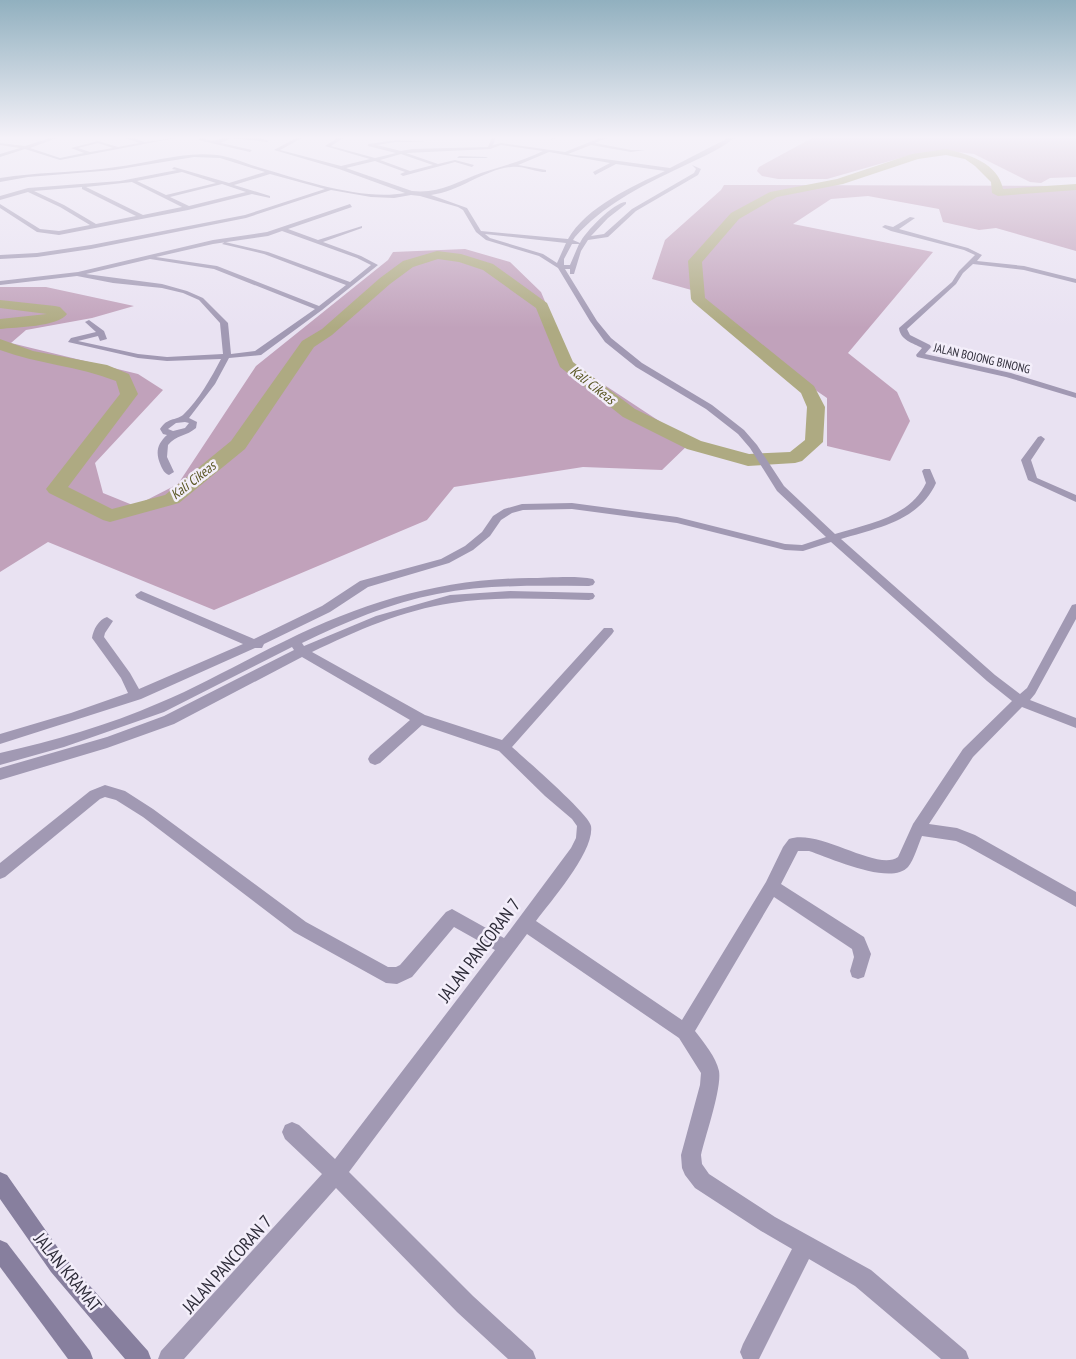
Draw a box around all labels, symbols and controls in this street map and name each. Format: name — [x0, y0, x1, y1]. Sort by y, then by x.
street label: JALAN BOJONG BINONG — [931, 339, 1032, 376]
water label: Kali Cikeas — [567, 362, 620, 409]
water label: Kali Cikeas — [167, 456, 220, 503]
street label: JALAN PANCORAN 7 — [432, 894, 525, 1007]
street label: JALAN PANCORAN 7 — [176, 1210, 277, 1318]
street label: JALAN KRAMAT — [29, 1227, 107, 1316]

